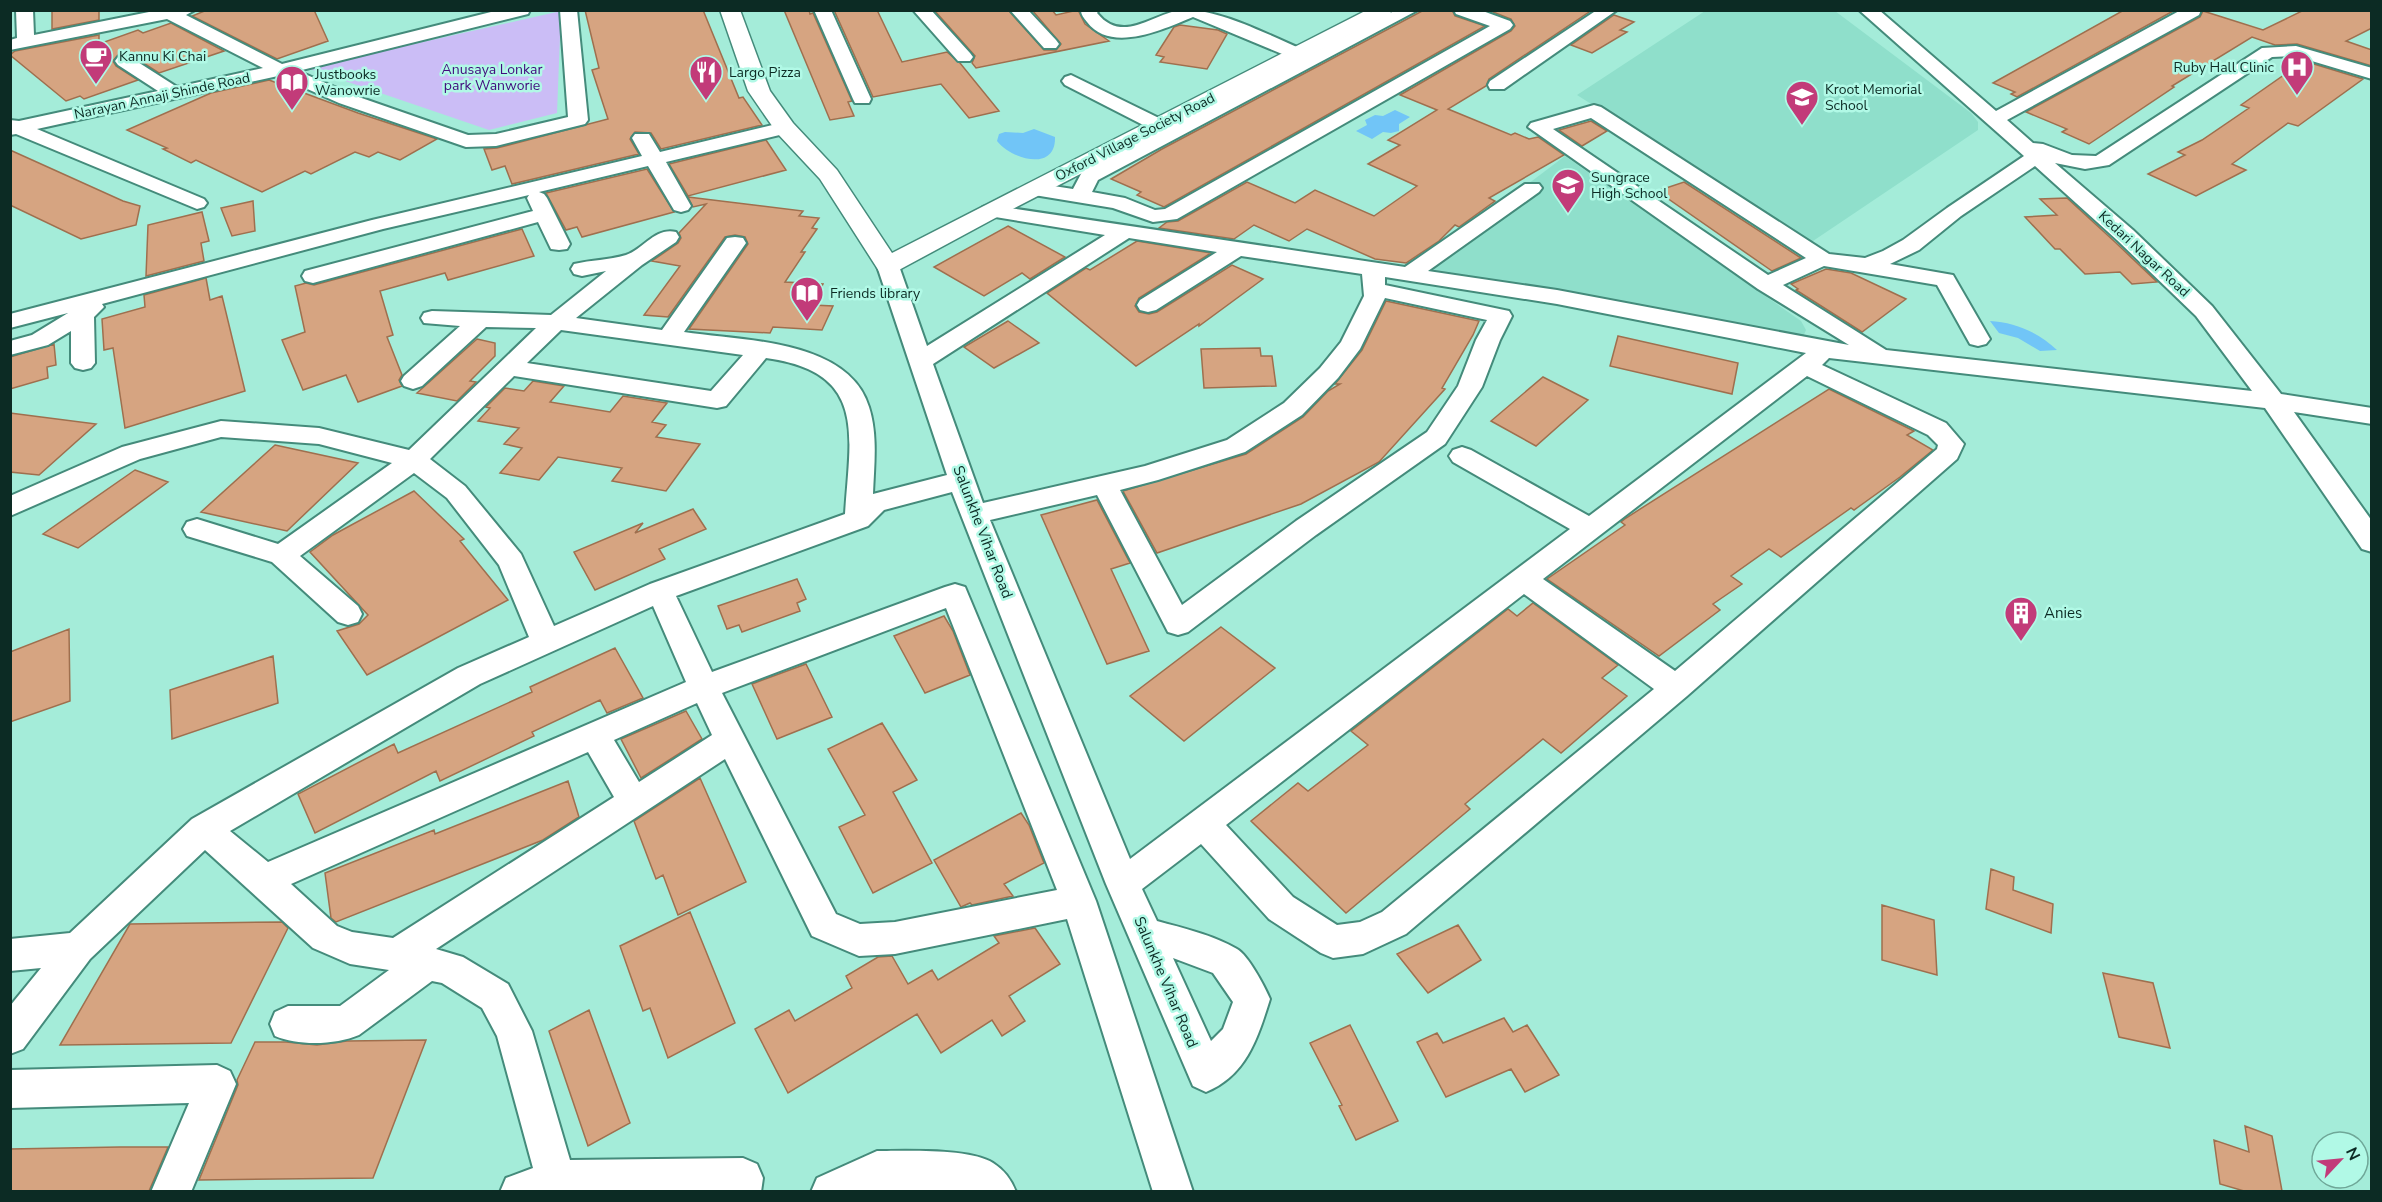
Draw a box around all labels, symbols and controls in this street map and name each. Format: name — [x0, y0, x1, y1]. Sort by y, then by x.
cafe icon: Kannu Ki Chai — [78, 38, 114, 85]
place label: Kannu Ki Chai — [119, 47, 206, 66]
hospital icon: Ruby Hall Clinic — [2279, 49, 2315, 96]
restaurant icon: Largo Pizza — [688, 54, 724, 101]
place label: Ruby Hall Clinic — [2173, 58, 2275, 77]
park label: Anusaya Lonkar park Wanworie — [442, 60, 542, 95]
place label: Largo Pizza — [729, 63, 801, 82]
library icon: Justbooks Wanowrie — [274, 64, 310, 111]
place label: Justbooks Wanowrie — [314, 65, 380, 100]
street label: Narayan Annaji Shinde Road — [72, 68, 252, 124]
school or university icon: Kroot Memorial School — [1784, 79, 1820, 126]
place label: Kroot Memorial School — [1825, 80, 1923, 115]
street label: Oxford Village Society Road — [1052, 88, 1218, 186]
school or university icon: Sungrace High School — [1550, 167, 1586, 214]
place label: Sungrace High School — [1591, 168, 1668, 203]
street label: Kedari Nagar Road — [2094, 207, 2194, 301]
library icon: Friends library — [789, 275, 825, 322]
place label: Friends library — [830, 284, 921, 303]
street label: Salunkhe Vihar Road — [948, 463, 1018, 601]
building icon: Anies — [2003, 595, 2039, 642]
place label: Anies — [2044, 603, 2082, 623]
street label: Salunkhe Vihar Road — [1129, 913, 1203, 1051]
north arrow — [2310, 1130, 2370, 1190]
text: N — [2340, 1144, 2365, 1164]

